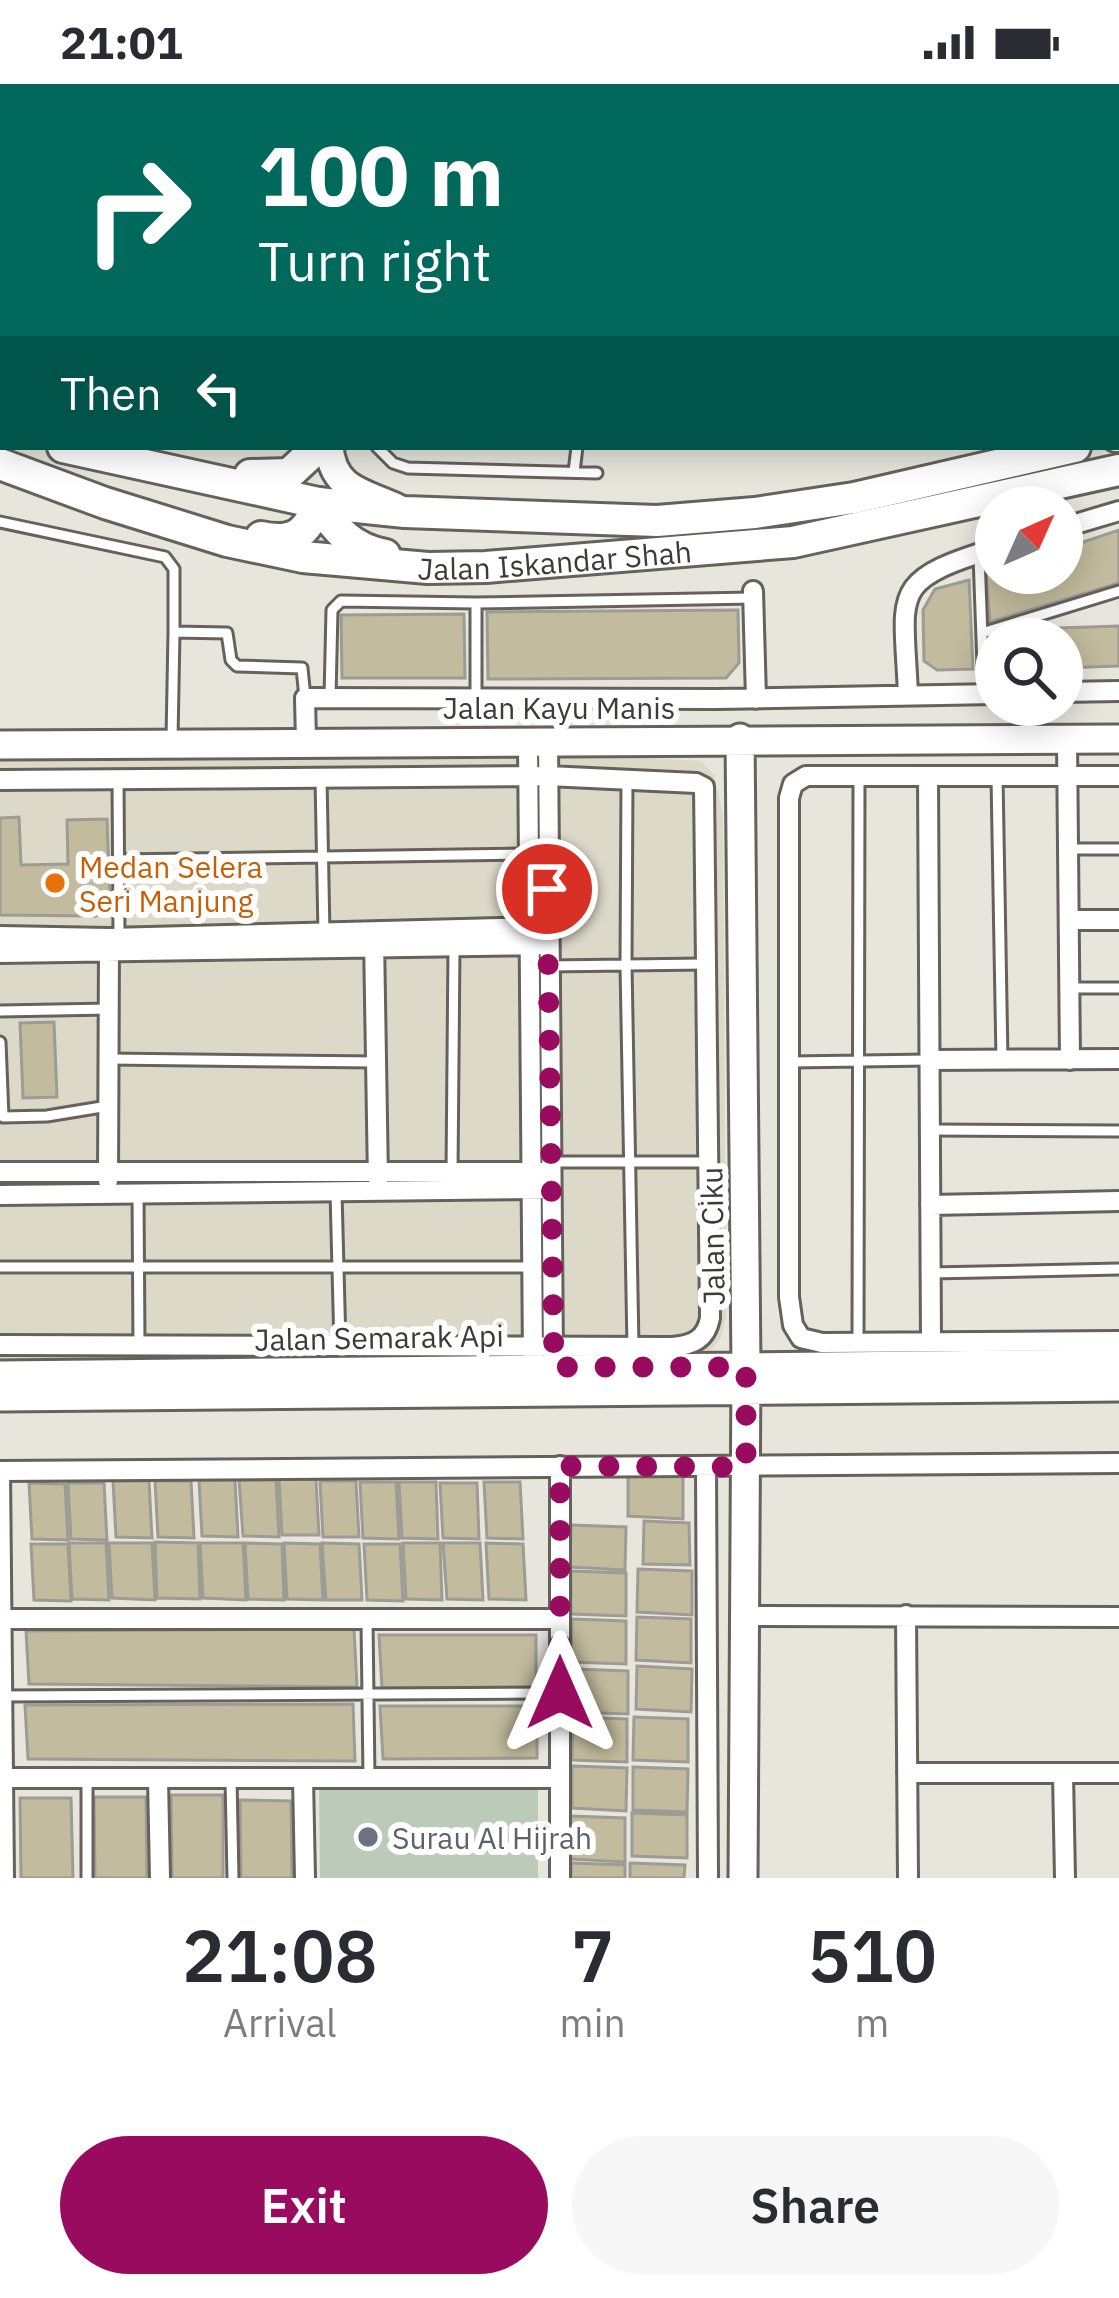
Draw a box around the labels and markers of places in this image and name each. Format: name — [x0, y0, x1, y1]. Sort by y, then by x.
pin — [496, 838, 598, 940]
place label: Medan Selera Seri Manjung — [79, 847, 263, 920]
marker: Medan Selera Seri Manjung — [42, 870, 68, 896]
place label: Surau Al Hijrah — [392, 1818, 592, 1857]
marker: Surau Al Hijrah — [355, 1824, 381, 1850]

